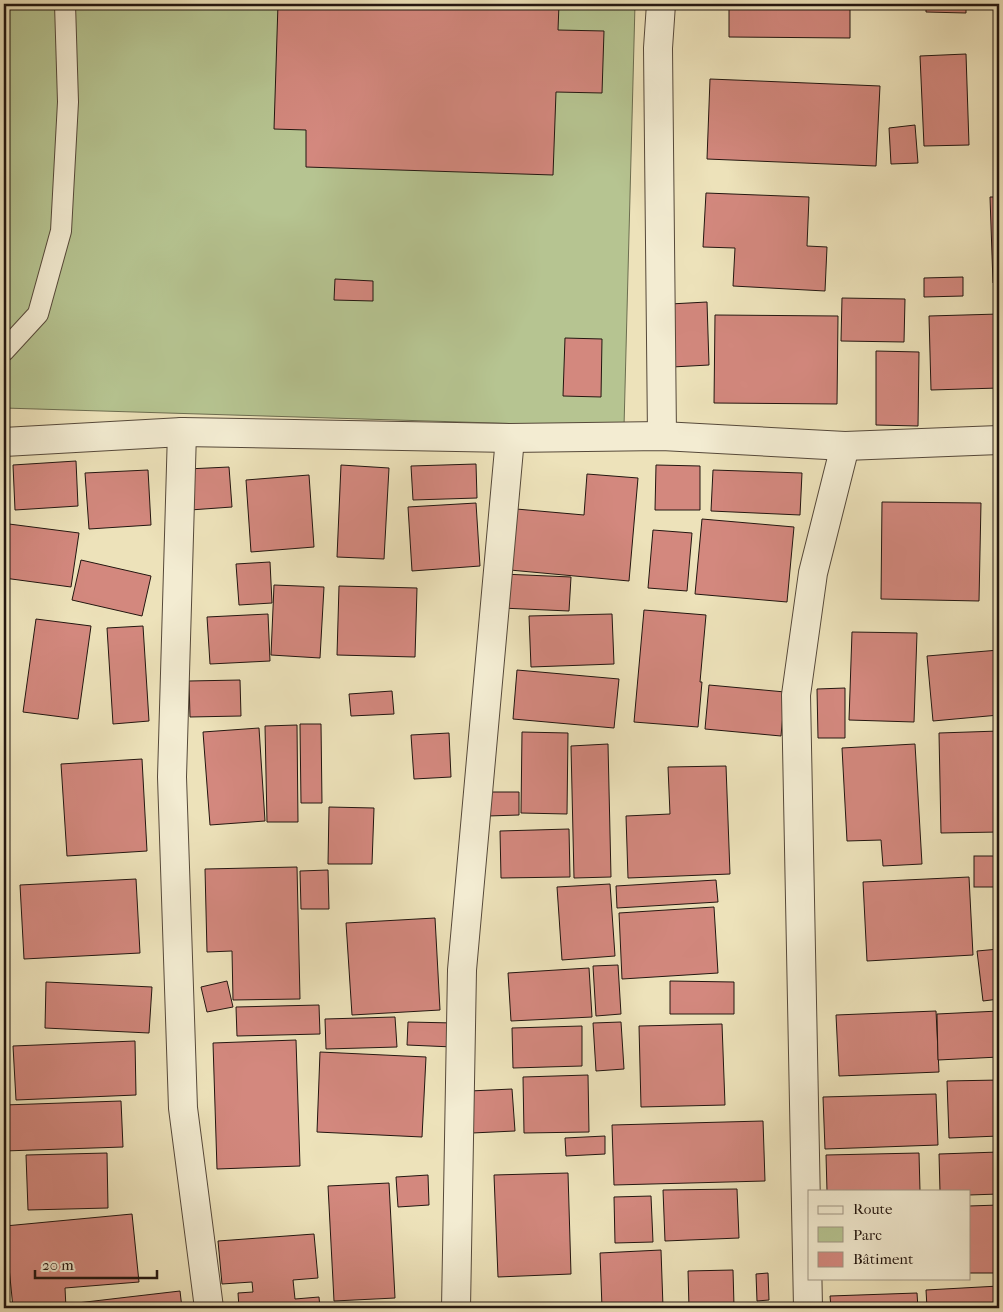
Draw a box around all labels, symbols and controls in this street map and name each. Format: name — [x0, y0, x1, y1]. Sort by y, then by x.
legend — [808, 1190, 970, 1280]
text: Route — [853, 1200, 893, 1218]
text: Parc — [853, 1226, 882, 1244]
scale bar — [35, 1247, 158, 1279]
text: Bâtiment — [853, 1250, 914, 1268]
text: 20 m — [42, 1256, 74, 1274]

